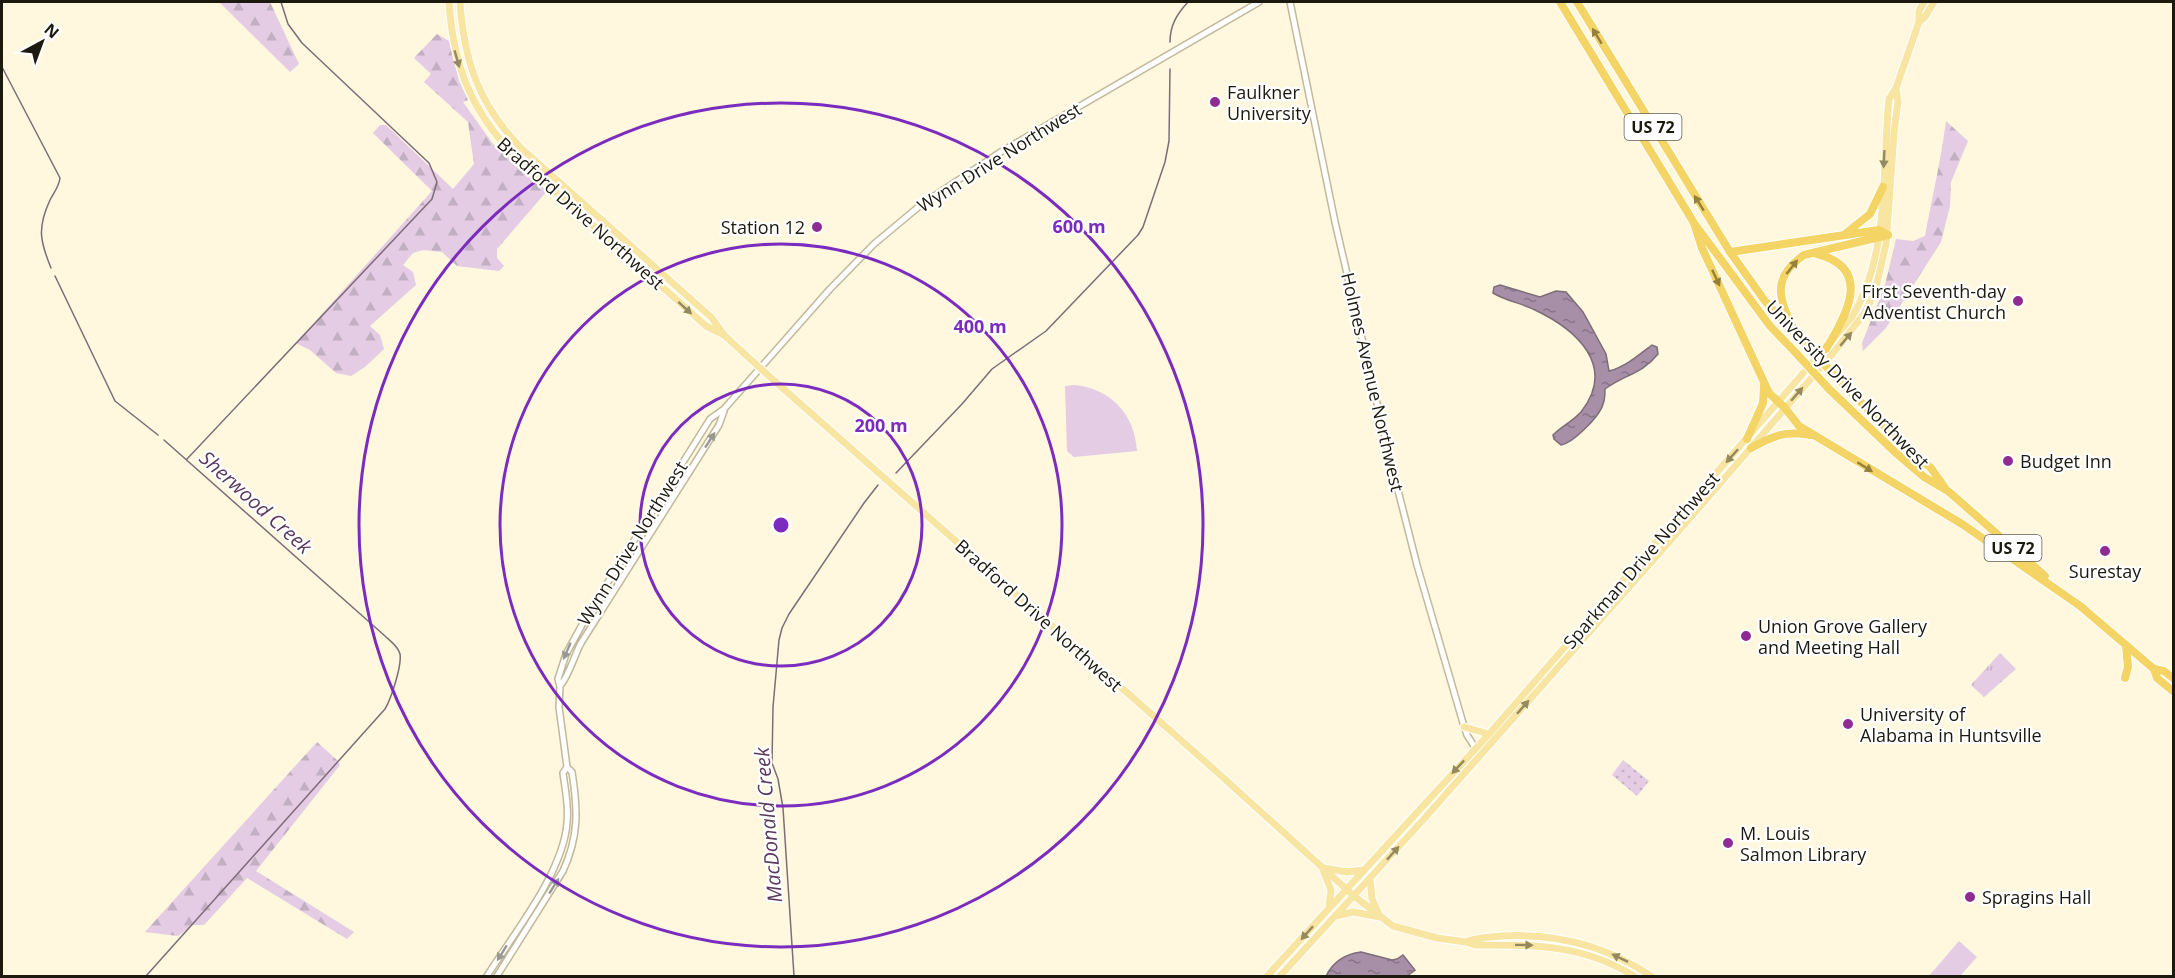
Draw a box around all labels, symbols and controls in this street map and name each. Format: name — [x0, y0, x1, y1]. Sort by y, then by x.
north arrow — [12, 12, 72, 72]
text: N — [40, 18, 64, 43]
one-way arrow — [1592, 28, 1603, 44]
one-way arrow — [453, 50, 462, 68]
place label: Faulkner University — [1227, 80, 1312, 125]
marker: Faulkner University — [1208, 95, 1222, 109]
street label: Wynn Drive Northwest — [912, 97, 1086, 217]
road number: US 72 — [1624, 114, 1682, 140]
street label: Bradford Drive Northwest — [492, 132, 670, 294]
one-way arrow — [1880, 150, 1889, 169]
one-way arrow — [1693, 195, 1704, 211]
text: 600 m — [1052, 214, 1106, 238]
place label: Station 12 — [721, 215, 805, 239]
marker: Station 12 — [810, 220, 824, 234]
one-way arrow — [1785, 260, 1797, 275]
one-way arrow — [1711, 269, 1720, 286]
street label: Holmes Avenue Northwest — [1336, 270, 1410, 494]
place label: First Seventh-day Adventist Church — [1862, 279, 2007, 324]
marker: First Seventh-day Adventist Church — [2011, 294, 2025, 308]
street label: University Drive Northwest — [1761, 295, 1935, 473]
one-way arrow — [677, 301, 692, 315]
text: 400 m — [953, 314, 1007, 338]
one-way arrow — [1839, 331, 1852, 347]
one-way arrow — [1790, 387, 1804, 402]
text: 200 m — [854, 413, 908, 437]
one-way arrow — [704, 432, 716, 448]
water label: Sherwood Creek — [194, 444, 319, 560]
one-way arrow — [1725, 449, 1739, 464]
place label: Budget Inn — [2020, 449, 2112, 473]
marker: Budget Inn — [2001, 454, 2015, 468]
street label: Wynn Drive Northwest — [572, 456, 692, 630]
one-way arrow — [1857, 461, 1873, 472]
street label: Sparkman Drive Northwest — [1557, 466, 1725, 654]
centre of rings — [771, 515, 791, 535]
street label: Bradford Drive Northwest — [950, 534, 1128, 696]
road number: US 72 — [1984, 535, 2042, 561]
marker: Surestay — [2098, 544, 2112, 558]
place label: Surestay — [2069, 559, 2142, 583]
place label: Union Grove Gallery and Meeting Hall — [1758, 614, 1928, 659]
marker: Union Grove Gallery and Meeting Hall — [1739, 629, 1753, 643]
one-way arrow — [563, 643, 572, 660]
one-way arrow — [1516, 700, 1529, 715]
place label: University of Alabama in Huntsville — [1860, 702, 2042, 747]
marker: University of Alabama in Huntsville — [1841, 717, 1855, 731]
water label: MacDonald Creek — [748, 745, 788, 904]
one-way arrow — [1452, 759, 1465, 774]
place label: M. Louis Salmon Library — [1740, 821, 1867, 866]
marker: M. Louis Salmon Library — [1721, 836, 1735, 850]
one-way arrow — [1386, 846, 1399, 861]
one-way arrow — [548, 878, 559, 894]
place label: Spragins Hall — [1982, 885, 2091, 909]
marker: Spragins Hall — [1963, 890, 1977, 904]
one-way arrow — [1301, 925, 1314, 940]
one-way arrow — [1514, 940, 1533, 950]
one-way arrow — [496, 945, 507, 961]
one-way arrow — [1612, 954, 1629, 963]

